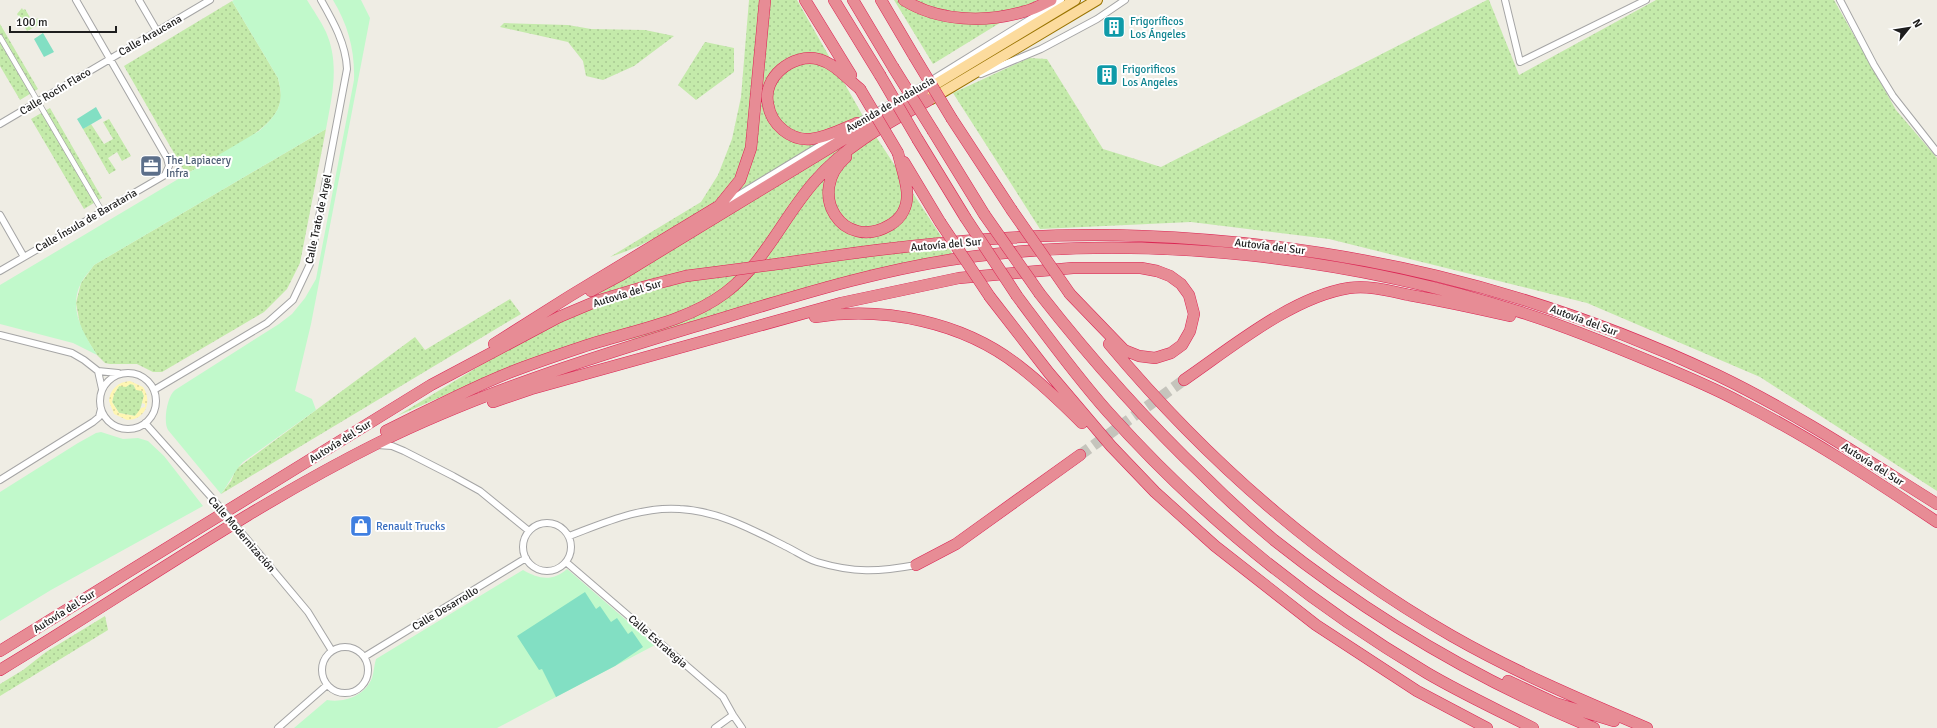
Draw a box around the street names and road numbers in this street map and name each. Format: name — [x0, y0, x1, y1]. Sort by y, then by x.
street label: Calle Araucana — [116, 12, 185, 59]
street label: Calle Rocín Flaco — [17, 65, 93, 118]
street label: Avenida de Andalucía — [843, 73, 937, 135]
street label: Calle Trato de Argel — [303, 173, 334, 265]
street label: Calle Ínsula de Barataria — [33, 185, 140, 255]
street label: Autovía del Sur — [910, 235, 982, 254]
street label: Autovía del Sur — [1234, 236, 1306, 257]
street label: Autovía del Sur — [591, 277, 663, 310]
street label: Autovía del Sur — [1548, 302, 1619, 339]
street label: Autovía del Sur — [307, 417, 374, 466]
street label: Autovía del Sur — [1839, 440, 1906, 489]
street label: Calle Modernización — [205, 494, 278, 575]
street label: Calle Desarrollo — [410, 583, 481, 633]
street label: Autovía del Sur — [31, 587, 98, 636]
street label: Calle Estrategia — [625, 612, 690, 671]

